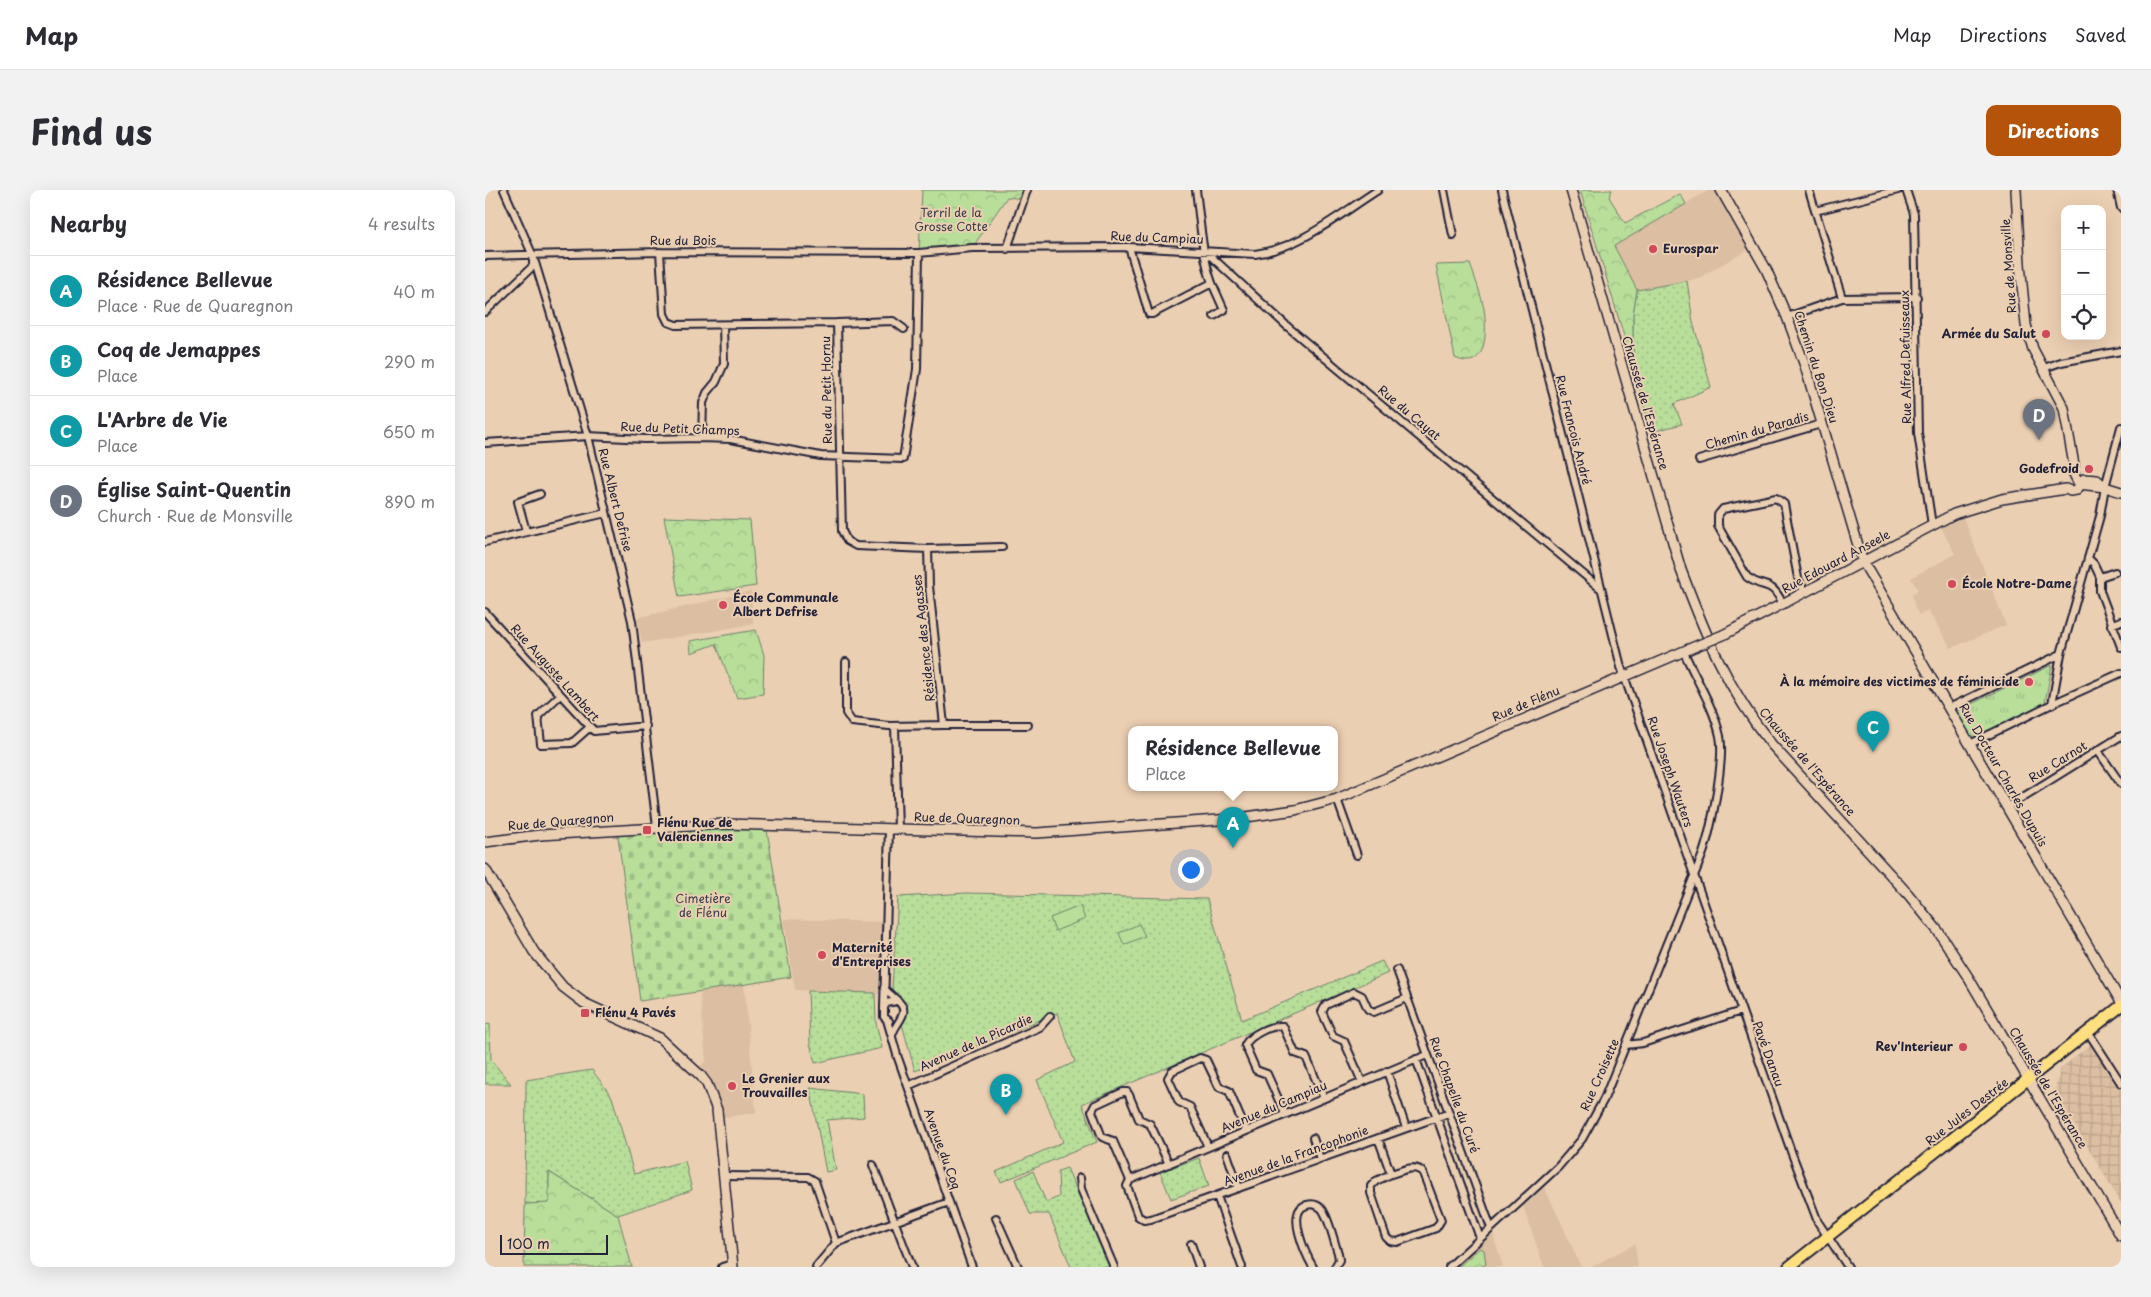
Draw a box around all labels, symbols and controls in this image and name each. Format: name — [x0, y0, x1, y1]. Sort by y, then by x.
text: Map — [25, 17, 78, 53]
text: Map — [1893, 21, 1931, 48]
text: Directions — [1959, 21, 2047, 48]
text: Saved — [2075, 21, 2126, 48]
text: Find us — [30, 104, 152, 157]
button: Directions — [1986, 105, 2121, 156]
park label: Terril de la Grosse Cotte — [914, 203, 988, 235]
map controls — [2061, 205, 2106, 340]
button: + — [2061, 205, 2106, 250]
text: Nearby — [50, 207, 127, 239]
text: 4 results — [368, 211, 435, 235]
street label: Rue de Monsville — [1996, 218, 2020, 314]
street label: Rue du Campiau — [1110, 226, 1204, 248]
street label: Rue du Bois — [650, 231, 717, 249]
place label: Eurospar — [1663, 239, 1719, 257]
marker: Eurospar — [1647, 243, 1659, 255]
button: − — [2061, 250, 2106, 295]
text: Résidence Bellevue — [97, 265, 273, 293]
text: A — [60, 279, 72, 303]
text: 40 m — [393, 279, 435, 303]
street label: Rue Alfred Defuisseaux — [1895, 290, 1915, 424]
text: Place · Rue de Quaregnon — [97, 293, 293, 317]
button: locate — [2061, 295, 2106, 340]
street label: Chemin du Bon Dieu — [1790, 308, 1844, 425]
place label: Armée du Salut — [1942, 324, 2036, 342]
marker: Armée du Salut — [2040, 328, 2052, 340]
street label: Chaussée de l'Espérance — [1618, 334, 1674, 472]
text: Coq de Jemappes — [97, 335, 260, 363]
street label: Rue du Petit Hornu — [816, 336, 836, 444]
text: B — [61, 349, 71, 373]
text: 290 m — [384, 349, 435, 373]
text: Place — [97, 363, 138, 387]
street label: Rue Francois André — [1552, 373, 1596, 486]
street label: Rue du Cayat — [1374, 381, 1445, 444]
pin: D — [2023, 399, 2055, 440]
text: L'Arbre de Vie — [97, 405, 228, 433]
street label: Chemin du Paradis — [1703, 406, 1811, 453]
street label: Rue du Petit Champs — [620, 417, 740, 439]
text: C — [60, 419, 72, 443]
text: 650 m — [383, 419, 435, 443]
text: Place — [97, 433, 138, 457]
street label: Rue Albert Defrise — [594, 446, 638, 553]
place label: Godefroid — [2019, 459, 2079, 477]
marker: Godefroid — [2083, 463, 2095, 475]
text: Église Saint-Quentin — [97, 475, 291, 503]
text: D — [60, 489, 72, 513]
text: 890 m — [384, 489, 435, 513]
text: Church · Rue de Monsville — [97, 503, 293, 527]
street label: Rue Edouard Anseele — [1778, 525, 1893, 597]
street label: Résidence des Agasses — [907, 574, 939, 703]
place label: École Notre-Dame — [1962, 574, 2072, 592]
marker: École Notre-Dame — [1946, 578, 1958, 590]
place label: École Communale Albert Defrise — [733, 588, 839, 620]
marker: École Communale Albert Defrise — [717, 599, 729, 611]
street label: Rue Auguste Lambert — [507, 620, 605, 725]
place label: À la mémoire des victimes de féminicide — [1780, 672, 2019, 690]
marker: À la mémoire des victimes de féminicide — [2023, 676, 2035, 688]
street label: Rue de Flénu — [1489, 681, 1562, 725]
street label: Rue Docteur Charles Dupuis — [1955, 699, 2053, 850]
street label: Chaussée de l'Espérance — [1755, 703, 1860, 820]
pin: C — [1857, 711, 1889, 752]
street label: Rue Joseph Wauters — [1644, 714, 1699, 830]
popup — [1128, 726, 1338, 791]
text: Résidence Bellevue — [1145, 733, 1321, 761]
street label: Rue Carnot — [2025, 736, 2090, 786]
text: Place — [1145, 761, 1186, 785]
street label: Rue de Quaregnon — [507, 807, 615, 835]
street label: Rue de Quaregnon — [914, 807, 1021, 829]
pin: A — [1217, 807, 1249, 848]
place label: Flénu Rue de Valenciennes — [657, 813, 733, 845]
marker: Flénu Rue de Valenciennes — [641, 824, 653, 836]
your location — [1178, 857, 1204, 883]
park label: Cimetière de Flénu — [675, 889, 731, 921]
place label: Maternité d'Entreprises — [832, 938, 911, 970]
marker: Maternité d'Entreprises — [816, 949, 828, 961]
place label: Flénu 4 Pavés — [595, 1003, 676, 1021]
marker: Flénu 4 Pavés — [579, 1007, 591, 1019]
street label: Avenue de la Picardie — [916, 1009, 1035, 1075]
street label: Pavé Danau — [1749, 1018, 1789, 1089]
street label: Chaussée de l'Espérance — [2005, 1023, 2093, 1152]
street label: Rue Chapelle du Curé — [1425, 1034, 1485, 1156]
street label: Rue Croisette — [1575, 1036, 1623, 1114]
place label: Rev'Interieur — [1875, 1037, 1954, 1055]
marker: Rev'Interieur — [1957, 1041, 1969, 1053]
place label: Le Grenier aux Trouvailles — [742, 1069, 830, 1101]
street label: Rue Jules Destrée — [1921, 1073, 2012, 1149]
pin: B — [990, 1074, 1022, 1115]
street label: Avenue du Campiau — [1218, 1076, 1330, 1137]
marker: Le Grenier aux Trouvailles — [726, 1080, 738, 1092]
street label: Avenue du Coq — [920, 1106, 966, 1192]
street label: Avenue de la Francophonie — [1221, 1120, 1371, 1190]
scale bar — [500, 1232, 607, 1255]
text: 100 m — [507, 1233, 550, 1254]

